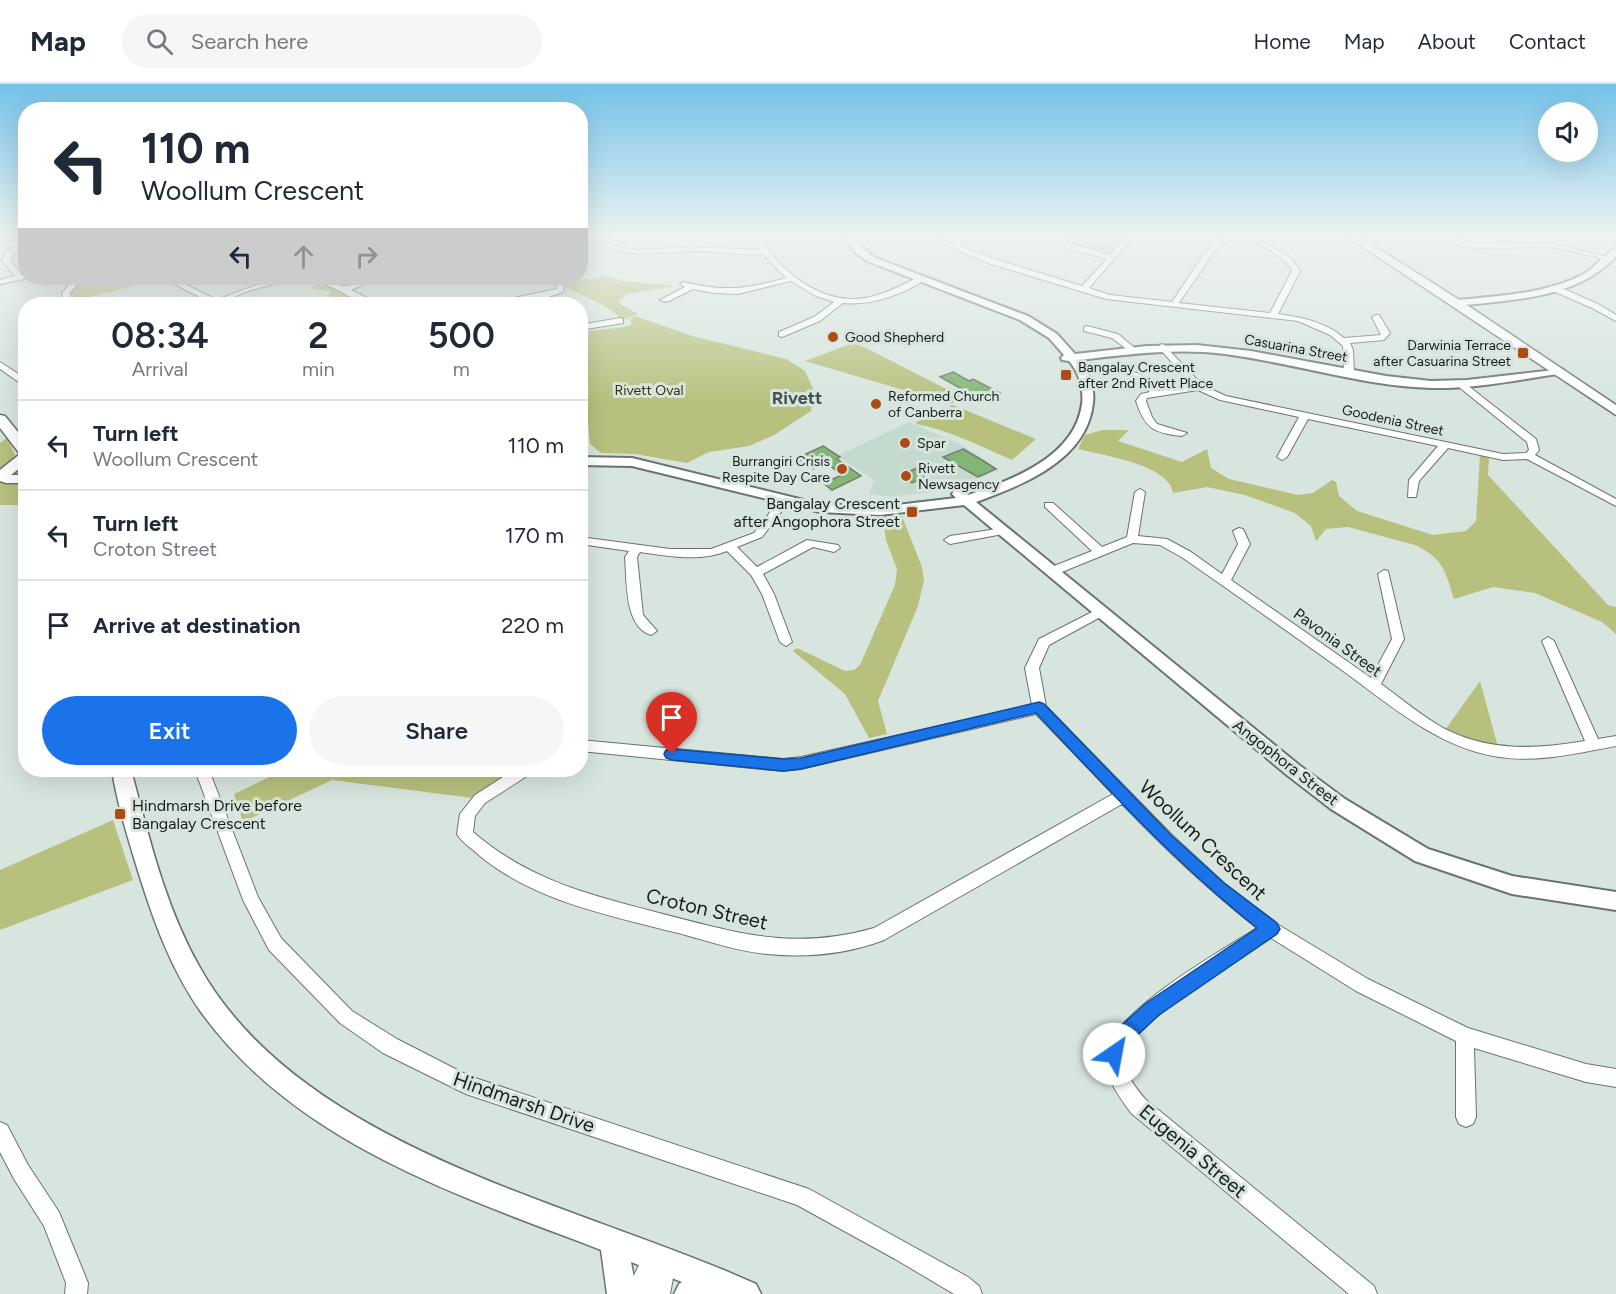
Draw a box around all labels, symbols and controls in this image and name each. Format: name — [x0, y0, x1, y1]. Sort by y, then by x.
search box — [122, 14, 542, 68]
text: Map — [30, 24, 86, 58]
icon: search — [143, 25, 176, 58]
text: Search here — [191, 28, 308, 55]
text: Home — [1254, 29, 1311, 54]
text: Map — [1344, 29, 1385, 54]
text: About — [1418, 29, 1476, 54]
text: Contact — [1509, 29, 1586, 54]
map controls — [1538, 102, 1598, 162]
button: sound — [1538, 102, 1598, 162]
text: 110 m — [141, 123, 250, 174]
icon: left — [42, 126, 120, 204]
text: Woollum Crescent — [141, 174, 364, 207]
icon: left — [224, 240, 257, 273]
icon: ahead — [287, 240, 320, 273]
icon: right — [350, 240, 383, 273]
text: 08:34 — [111, 314, 209, 357]
text: 2 — [308, 314, 329, 357]
text: 500 — [428, 314, 495, 357]
place label: Good Shepherd — [845, 329, 944, 346]
marker: Good Shepherd — [826, 330, 840, 344]
street label: Casuarina Street — [1243, 331, 1349, 366]
place label: Darwinia Terrace after Casuarina Street — [1373, 337, 1511, 370]
marker: Darwinia Terrace after Casuarina Street — [1516, 346, 1530, 360]
text: Arrival — [132, 357, 188, 381]
text: min — [302, 357, 335, 381]
text: m — [453, 357, 470, 381]
place label: Bangalay Crescent after 2nd Rivett Place — [1078, 359, 1213, 392]
marker: Bangalay Crescent after 2nd Rivett Place — [1059, 368, 1073, 382]
park label: Rivett Oval — [614, 382, 684, 399]
district label: Rivett — [772, 387, 822, 409]
place label: Reformed Church of Canberra — [888, 388, 1000, 421]
marker: Reformed Church of Canberra — [869, 397, 883, 411]
street label: Goodenia Street — [1340, 401, 1445, 440]
text: Turn left — [93, 420, 179, 447]
icon: left — [42, 429, 75, 462]
text: 110 m — [508, 432, 564, 459]
place label: Spar — [917, 435, 946, 452]
marker: Spar — [898, 436, 912, 450]
text: Woollum Crescent — [93, 447, 258, 471]
place label: Burrangiri Crisis Respite Day Care — [722, 453, 830, 486]
place label: Rivett Newsagency — [918, 460, 1000, 493]
marker: Burrangiri Crisis Respite Day Care — [835, 462, 849, 476]
marker: Rivett Newsagency — [899, 469, 913, 483]
place label: Bangalay Crescent after Angophora Street — [733, 494, 900, 531]
marker: Bangalay Crescent after Angophora Street — [905, 505, 919, 519]
text: Turn left — [93, 510, 179, 537]
icon: left — [42, 519, 75, 552]
text: 170 m — [505, 522, 564, 549]
text: Croton Street — [93, 537, 217, 561]
street label: Pavonia Street — [1290, 604, 1385, 681]
icon: arrive — [42, 609, 75, 642]
text: Arrive at destination — [93, 612, 301, 639]
text: 220 m — [501, 612, 564, 639]
pin — [646, 692, 697, 754]
button: Exit — [42, 696, 297, 765]
button: Share — [309, 696, 564, 765]
icon: arrive — [655, 701, 688, 734]
street label: Angophora Street — [1229, 715, 1342, 809]
street label: Woollum Crescent — [1134, 775, 1272, 905]
place label: Hindmarsh Drive before Bangalay Crescent — [132, 796, 302, 833]
marker: Hindmarsh Drive before Bangalay Crescent — [113, 807, 127, 821]
street label: Croton Street — [644, 883, 770, 935]
position arrow — [1082, 1022, 1146, 1086]
street label: Hindmarsh Drive — [450, 1067, 598, 1137]
street label: Eugenia Street — [1134, 1099, 1252, 1203]

